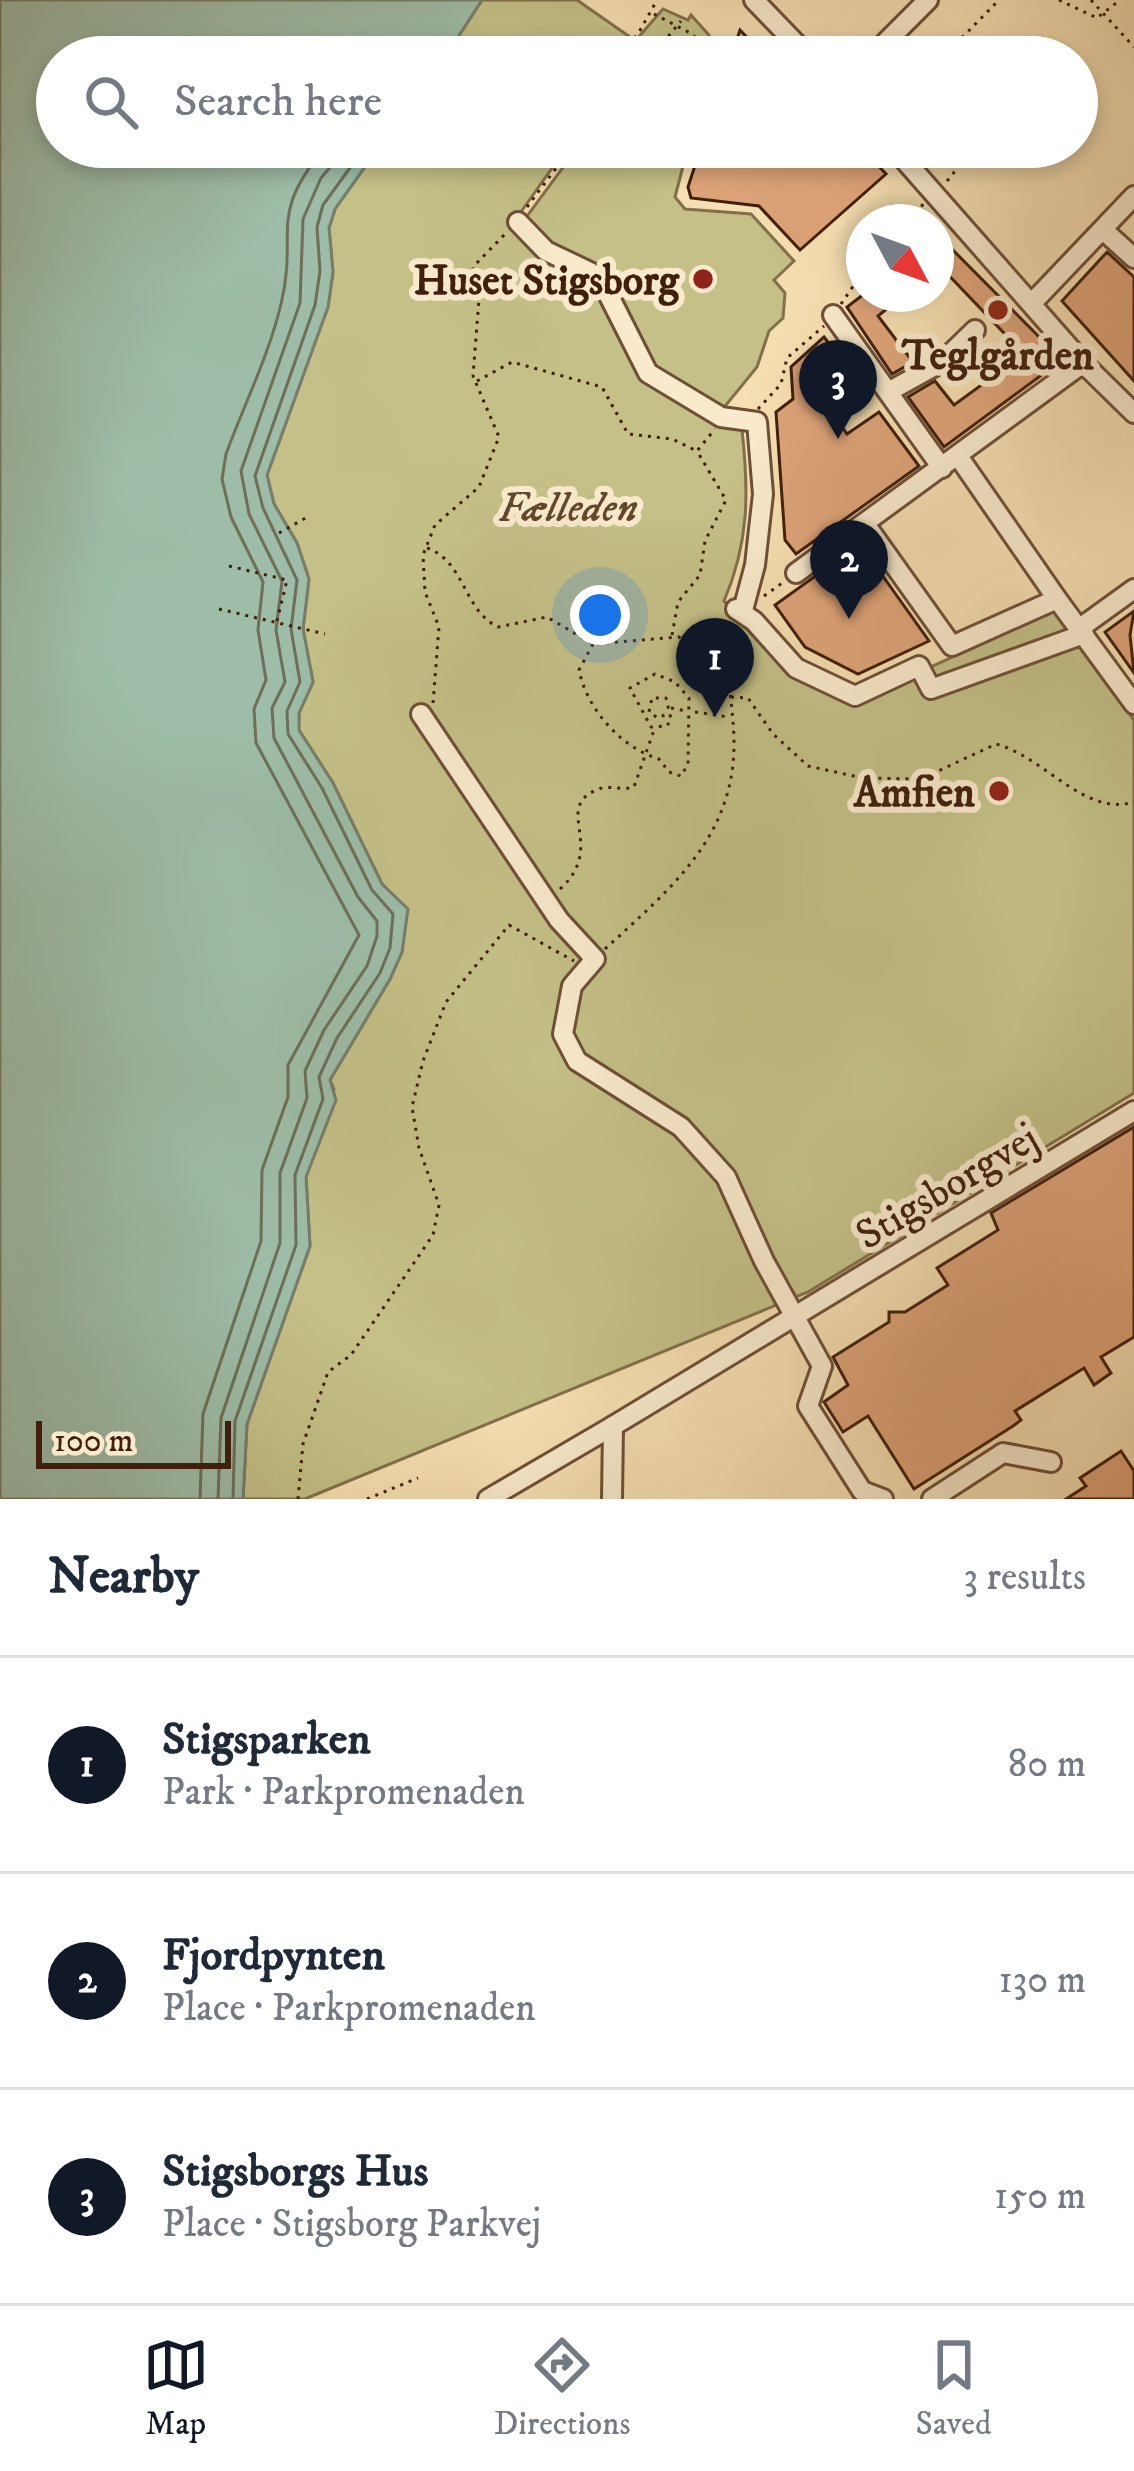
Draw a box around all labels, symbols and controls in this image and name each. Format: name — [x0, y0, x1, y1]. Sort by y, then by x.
search box — [36, 36, 1098, 168]
icon: search — [78, 69, 144, 135]
text: Search here — [174, 74, 382, 130]
north arrow — [846, 204, 954, 312]
place label: Huset Stigsborg — [413, 256, 681, 308]
marker: Huset Stigsborg — [690, 266, 716, 292]
marker: Teglgården — [985, 297, 1011, 323]
place label: Teglgården — [901, 331, 1094, 383]
pin: 3 — [799, 340, 877, 439]
park label: Fælleden — [498, 483, 638, 535]
pin: 2 — [810, 520, 888, 619]
your location — [570, 585, 630, 645]
pin: 1 — [676, 618, 754, 717]
place label: Amfien — [853, 768, 975, 820]
marker: Amfien — [986, 778, 1012, 804]
street label: Stigsborgvej — [847, 1113, 1048, 1262]
scale bar — [36, 1415, 231, 1468]
text: 100 m — [54, 1421, 133, 1462]
text: Nearby — [48, 1545, 199, 1609]
text: 3 results — [963, 1553, 1086, 1602]
text: Stigsparken — [162, 1712, 371, 1768]
text: 1 — [80, 1740, 94, 1789]
text: 80 m — [1008, 1740, 1086, 1789]
text: Park · Parkpromenaden — [162, 1768, 525, 1817]
text: Fjordpynten — [162, 1928, 385, 1984]
text: 2 — [77, 1956, 97, 2005]
text: 130 m — [998, 1956, 1086, 2005]
text: Place · Parkpromenaden — [162, 1984, 536, 2033]
text: Stigsborgs Hus — [162, 2144, 429, 2200]
text: 3 — [80, 2172, 94, 2221]
text: 150 m — [994, 2172, 1086, 2221]
text: Place · Stigsborg Parkvej — [162, 2200, 541, 2249]
tab: Map — [143, 2332, 209, 2445]
tab: Directions — [494, 2332, 630, 2445]
tab: Saved — [916, 2332, 991, 2445]

